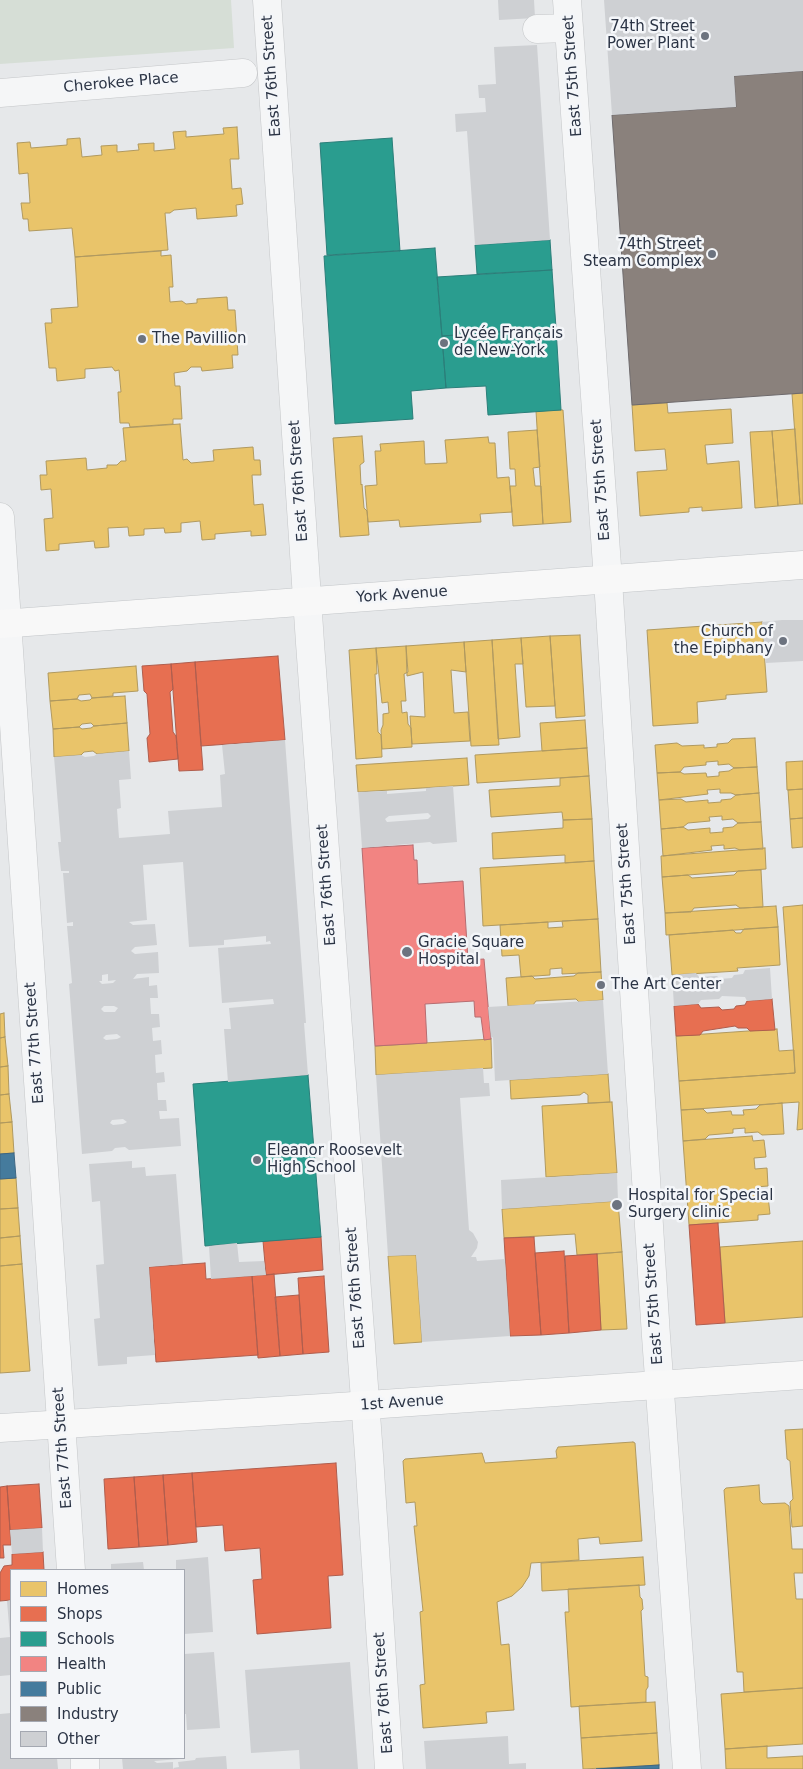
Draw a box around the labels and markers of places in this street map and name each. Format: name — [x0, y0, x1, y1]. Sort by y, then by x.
place label: 74th Street Power Plant — [607, 18, 695, 53]
marker: 74th Street Power Plant — [699, 30, 711, 42]
place label: 74th Street Steam Complex — [583, 236, 702, 271]
marker: 74th Street Steam Complex — [706, 248, 718, 260]
place label: Lycée Français de New-York — [454, 325, 563, 360]
place label: The Pavillion — [152, 330, 246, 348]
marker: The Pavillion — [136, 333, 148, 345]
marker: Lycée Français de New-York — [438, 337, 450, 349]
place label: Church of the Epiphany — [674, 623, 773, 658]
marker: Church of the Epiphany — [777, 635, 789, 647]
place label: Gracie Square Hospital — [418, 934, 524, 969]
marker: Gracie Square Hospital — [400, 945, 414, 959]
place label: The Art Center — [611, 976, 721, 994]
marker: The Art Center — [595, 979, 607, 991]
place label: Eleanor Roosevelt High School — [267, 1142, 402, 1177]
marker: Eleanor Roosevelt High School — [251, 1154, 263, 1166]
place label: Hospital for Special Surgery clinic — [628, 1187, 773, 1222]
marker: Hospital for Special Surgery clinic — [610, 1198, 624, 1212]

